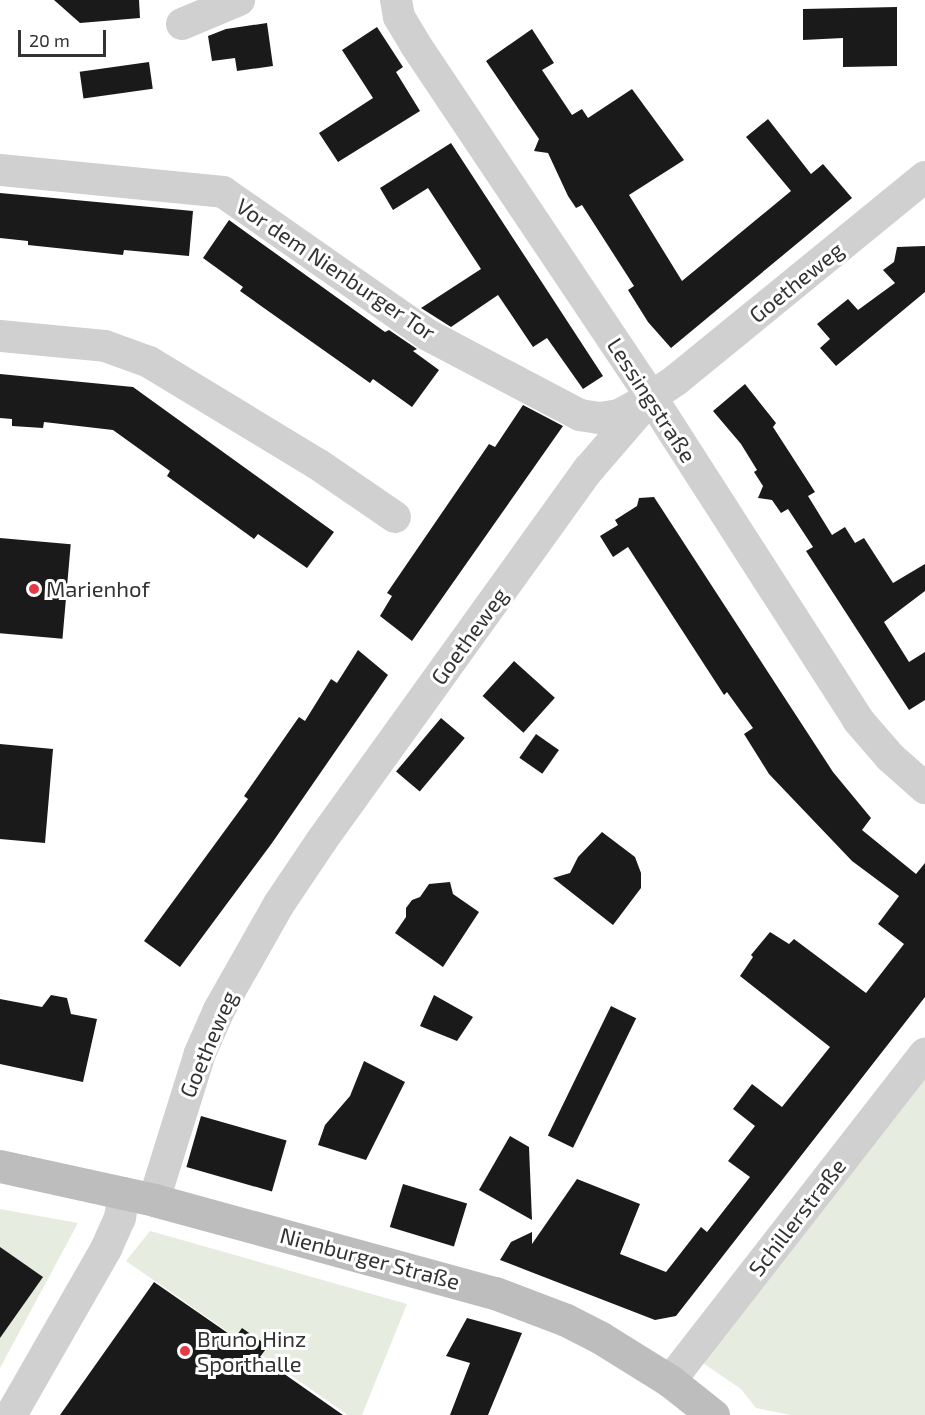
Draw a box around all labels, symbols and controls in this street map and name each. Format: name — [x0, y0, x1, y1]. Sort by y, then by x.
scale bar — [21, 18, 110, 56]
text: 20 m — [29, 29, 70, 51]
street label: Vor dem Nienburger Tor — [231, 192, 441, 346]
street label: Goetheweg — [744, 236, 848, 328]
street label: Lessingstraße — [602, 333, 702, 467]
place label: Marienhof — [46, 576, 150, 602]
marker: Marienhof — [27, 582, 41, 596]
street label: Goetheweg — [425, 582, 513, 690]
street label: Goetheweg — [174, 987, 242, 1101]
street label: Schillerstraße — [743, 1153, 851, 1281]
street label: Nienburger Straße — [277, 1221, 463, 1295]
place label: Bruno Hinz Sporthalle — [197, 1325, 306, 1376]
marker: Bruno Hinz Sporthalle — [178, 1344, 192, 1358]

